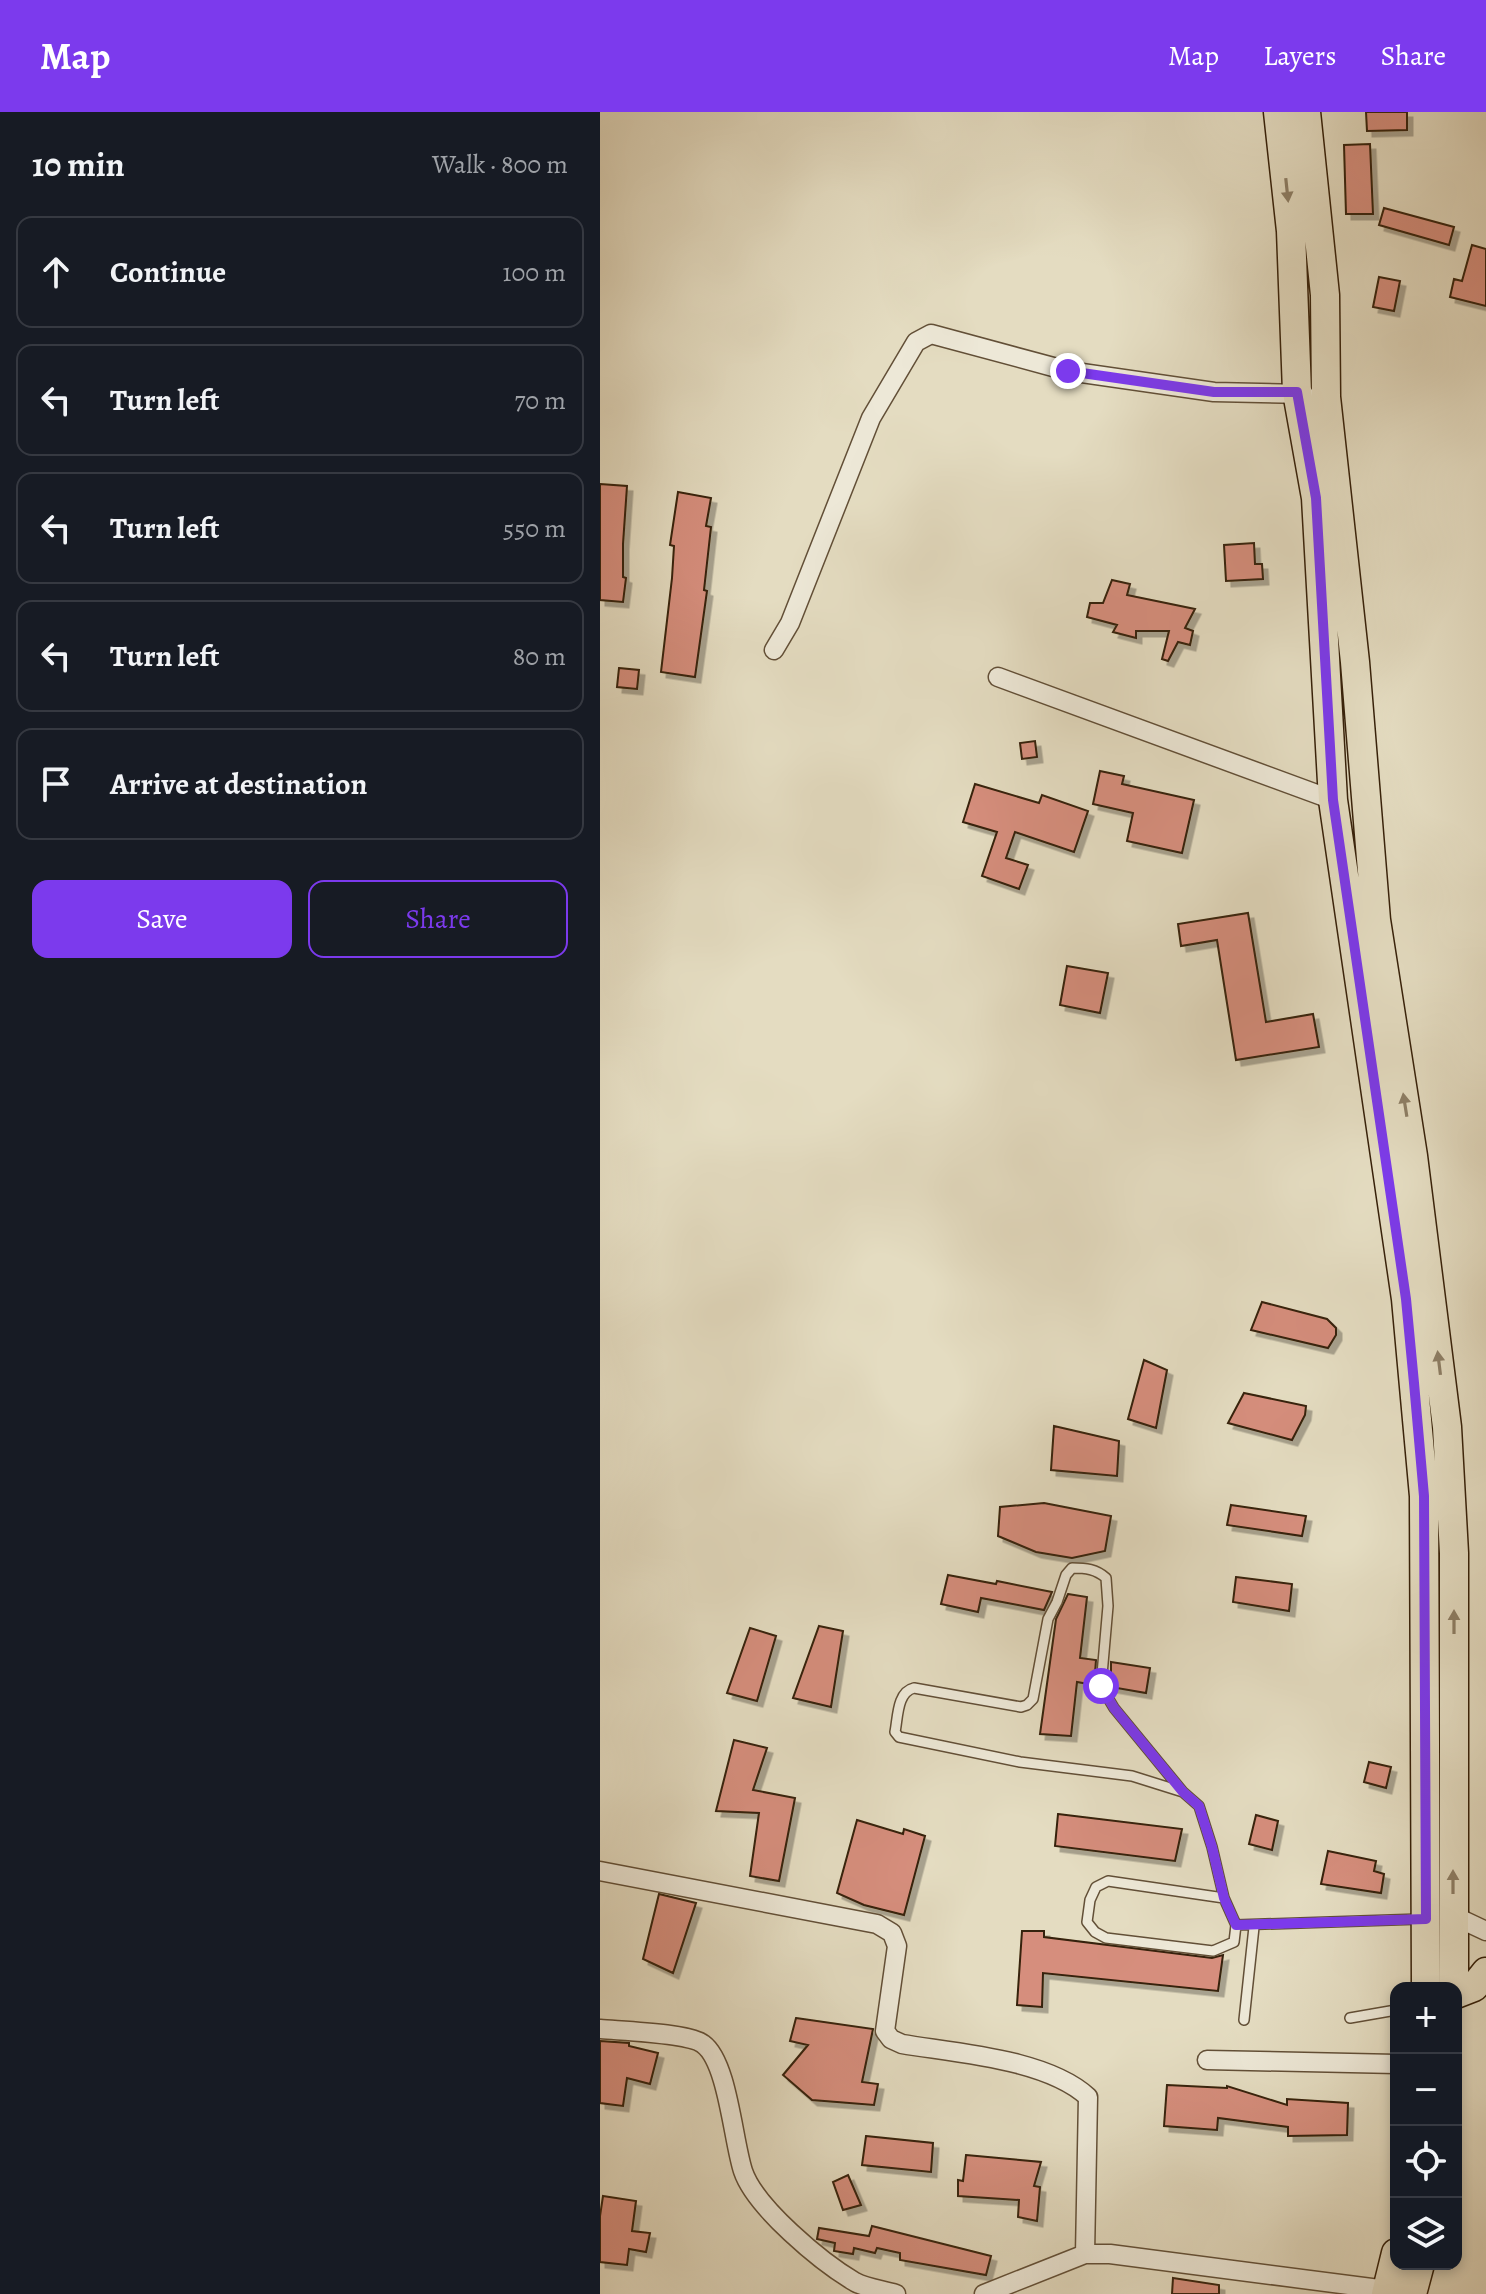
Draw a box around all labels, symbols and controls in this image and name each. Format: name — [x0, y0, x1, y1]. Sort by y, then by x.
text: Map — [40, 30, 110, 82]
text: Map — [1168, 37, 1219, 75]
text: Layers — [1263, 37, 1336, 75]
text: Share — [1380, 37, 1446, 75]
text: 10 min — [32, 141, 125, 188]
text: Walk · 800 m — [432, 147, 568, 182]
one-way arrow — [1280, 177, 1293, 202]
icon: ahead — [34, 250, 78, 294]
text: Continue — [110, 252, 226, 292]
text: 100 m — [503, 255, 566, 290]
route end — [1050, 353, 1086, 389]
icon: left — [34, 378, 78, 422]
text: Turn left — [110, 380, 219, 420]
text: 70 m — [514, 383, 566, 418]
icon: left — [34, 506, 78, 550]
text: Turn left — [110, 508, 219, 548]
text: 550 m — [503, 511, 566, 546]
icon: left — [34, 634, 78, 678]
text: Turn left — [110, 636, 219, 676]
text: 80 m — [513, 639, 566, 674]
icon: arrive — [34, 762, 78, 806]
text: Arrive at destination — [110, 764, 367, 804]
button: Save — [32, 880, 292, 958]
button: Share — [308, 880, 568, 958]
one-way arrow — [1399, 1092, 1411, 1117]
one-way arrow — [1432, 1350, 1445, 1375]
one-way arrow — [1448, 1609, 1460, 1634]
route start — [1083, 1668, 1119, 1704]
one-way arrow — [1447, 1869, 1460, 1894]
map controls — [1390, 1982, 1462, 2270]
button: + — [1390, 1982, 1462, 2054]
button: − — [1390, 2054, 1462, 2126]
button: locate — [1390, 2126, 1462, 2198]
button: layers — [1390, 2198, 1462, 2270]

